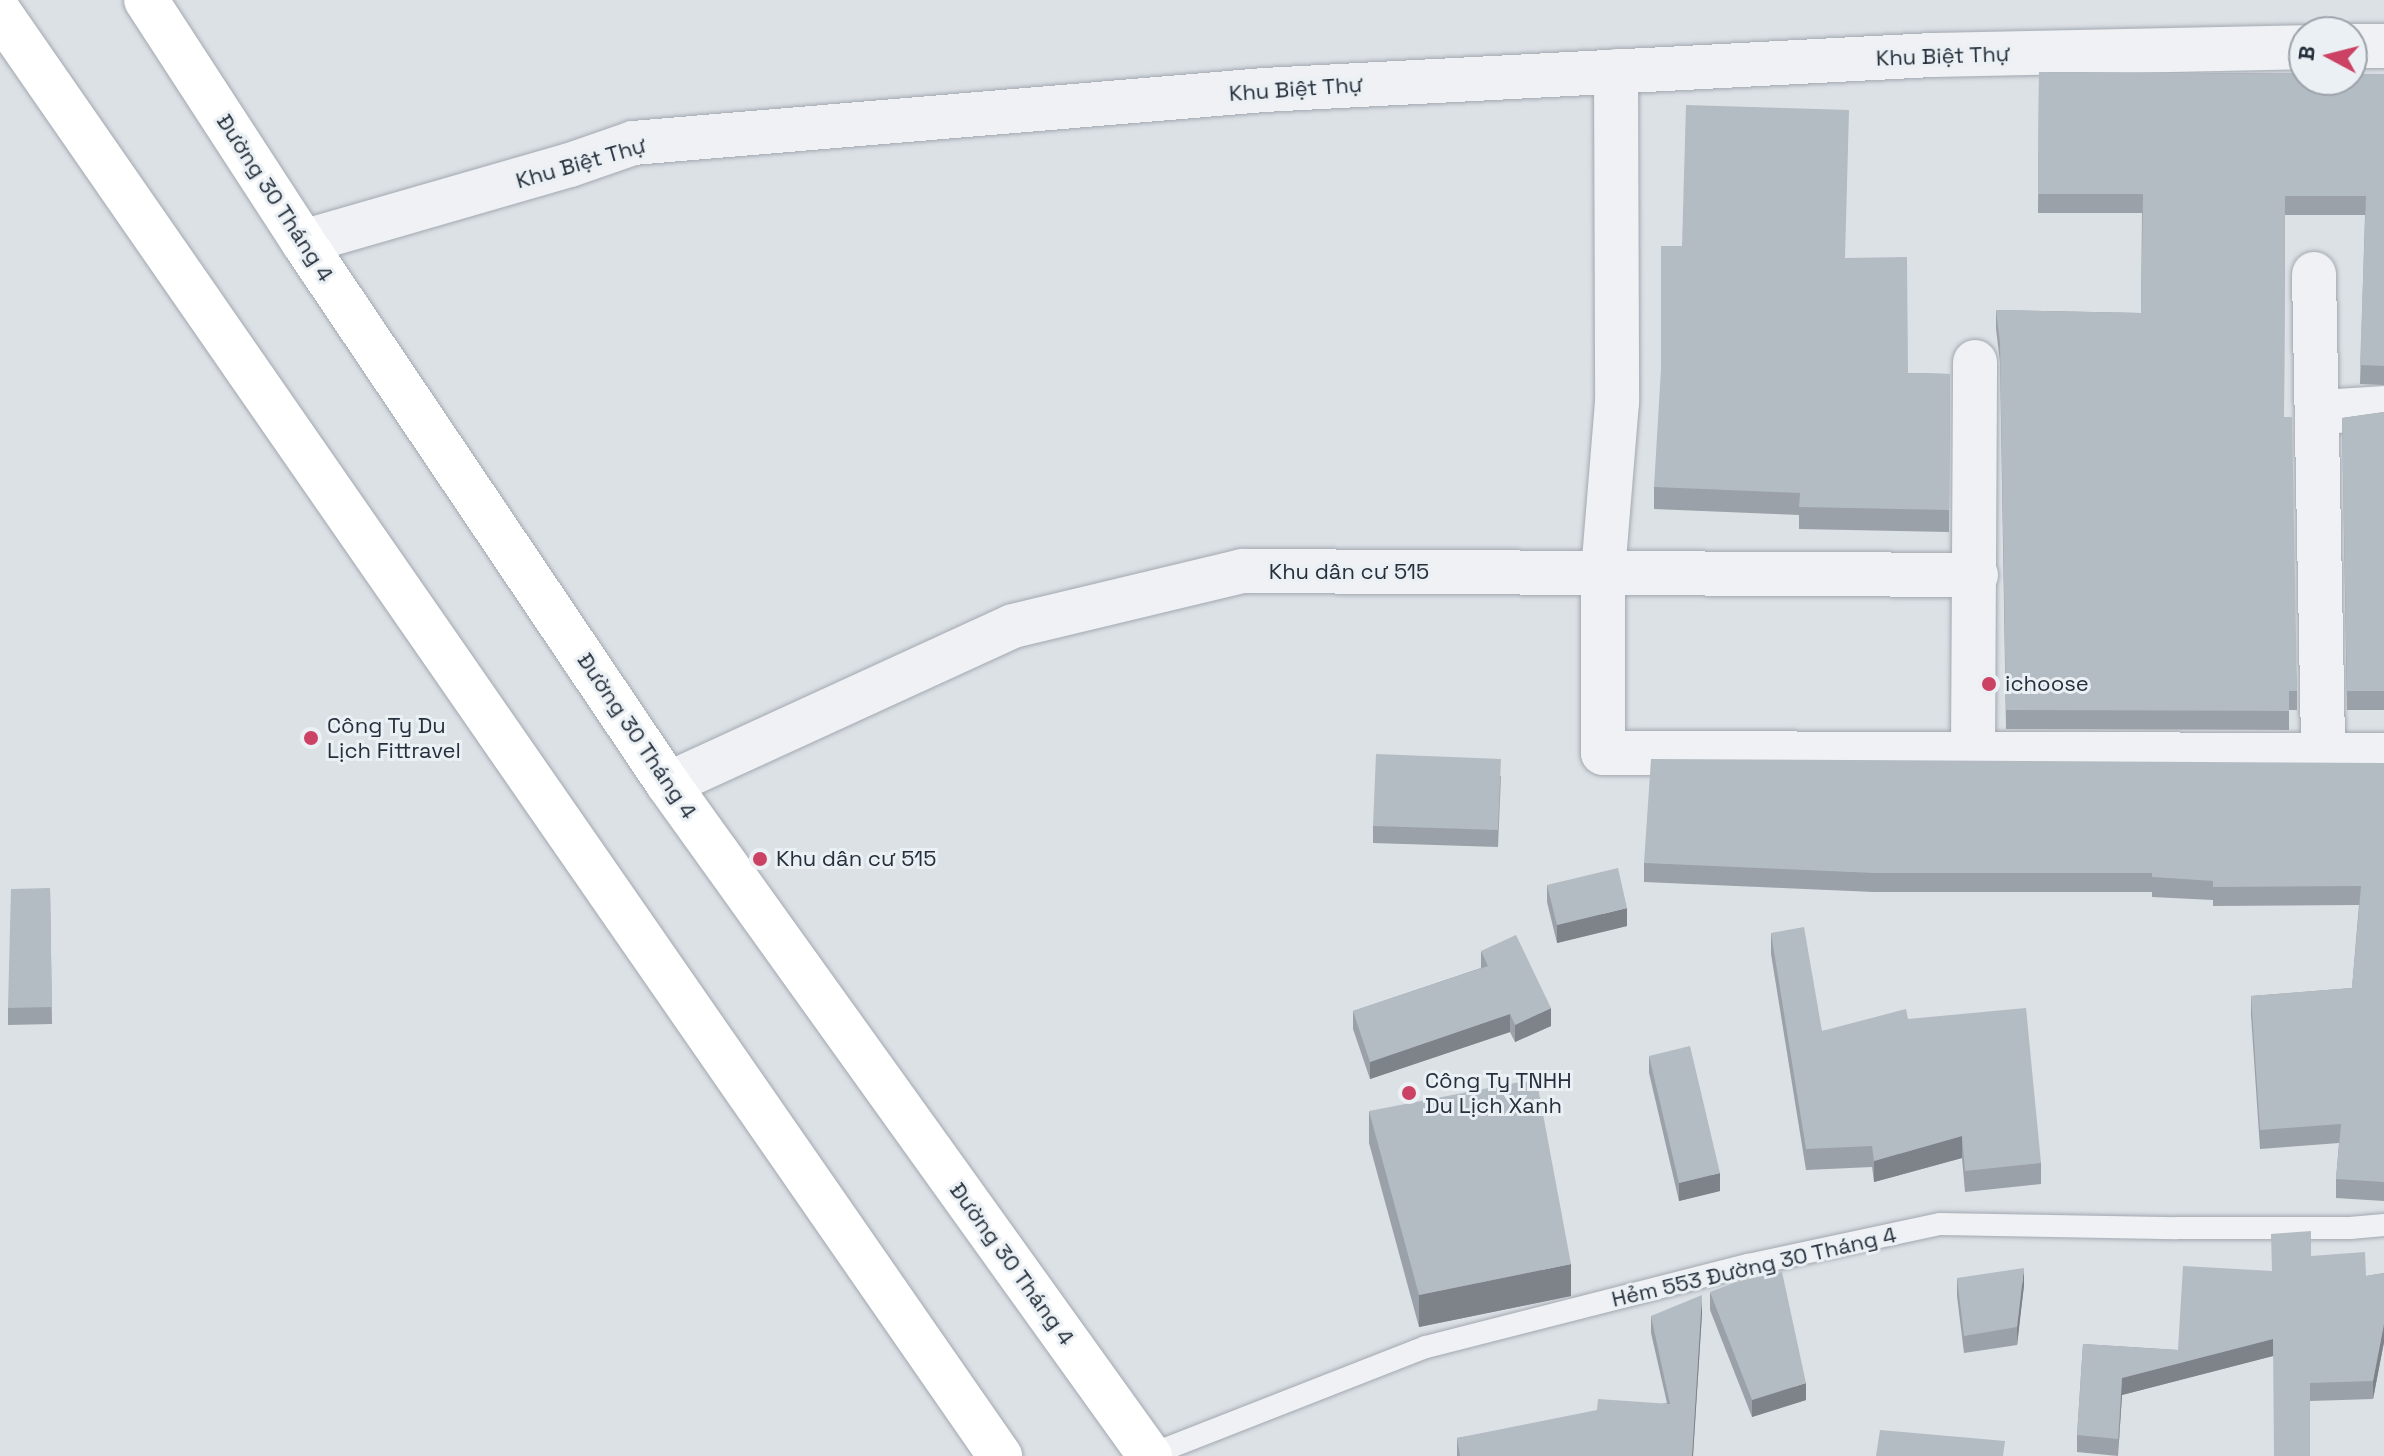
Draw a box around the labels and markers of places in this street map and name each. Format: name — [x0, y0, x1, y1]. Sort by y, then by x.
place label: ichoose — [2005, 671, 2089, 697]
marker: ichoose — [1980, 675, 1998, 693]
place label: Công Ty Du Lịch Fittravel — [327, 712, 461, 764]
marker: Công Ty Du Lịch Fittravel — [302, 729, 320, 747]
place label: Khu dân cư 515 — [776, 846, 936, 872]
marker: Khu dân cư 515 — [751, 850, 769, 868]
place label: Công Ty TNHH Du Lịch Xanh — [1425, 1067, 1573, 1118]
marker: Công Ty TNHH Du Lịch Xanh — [1400, 1084, 1418, 1102]

